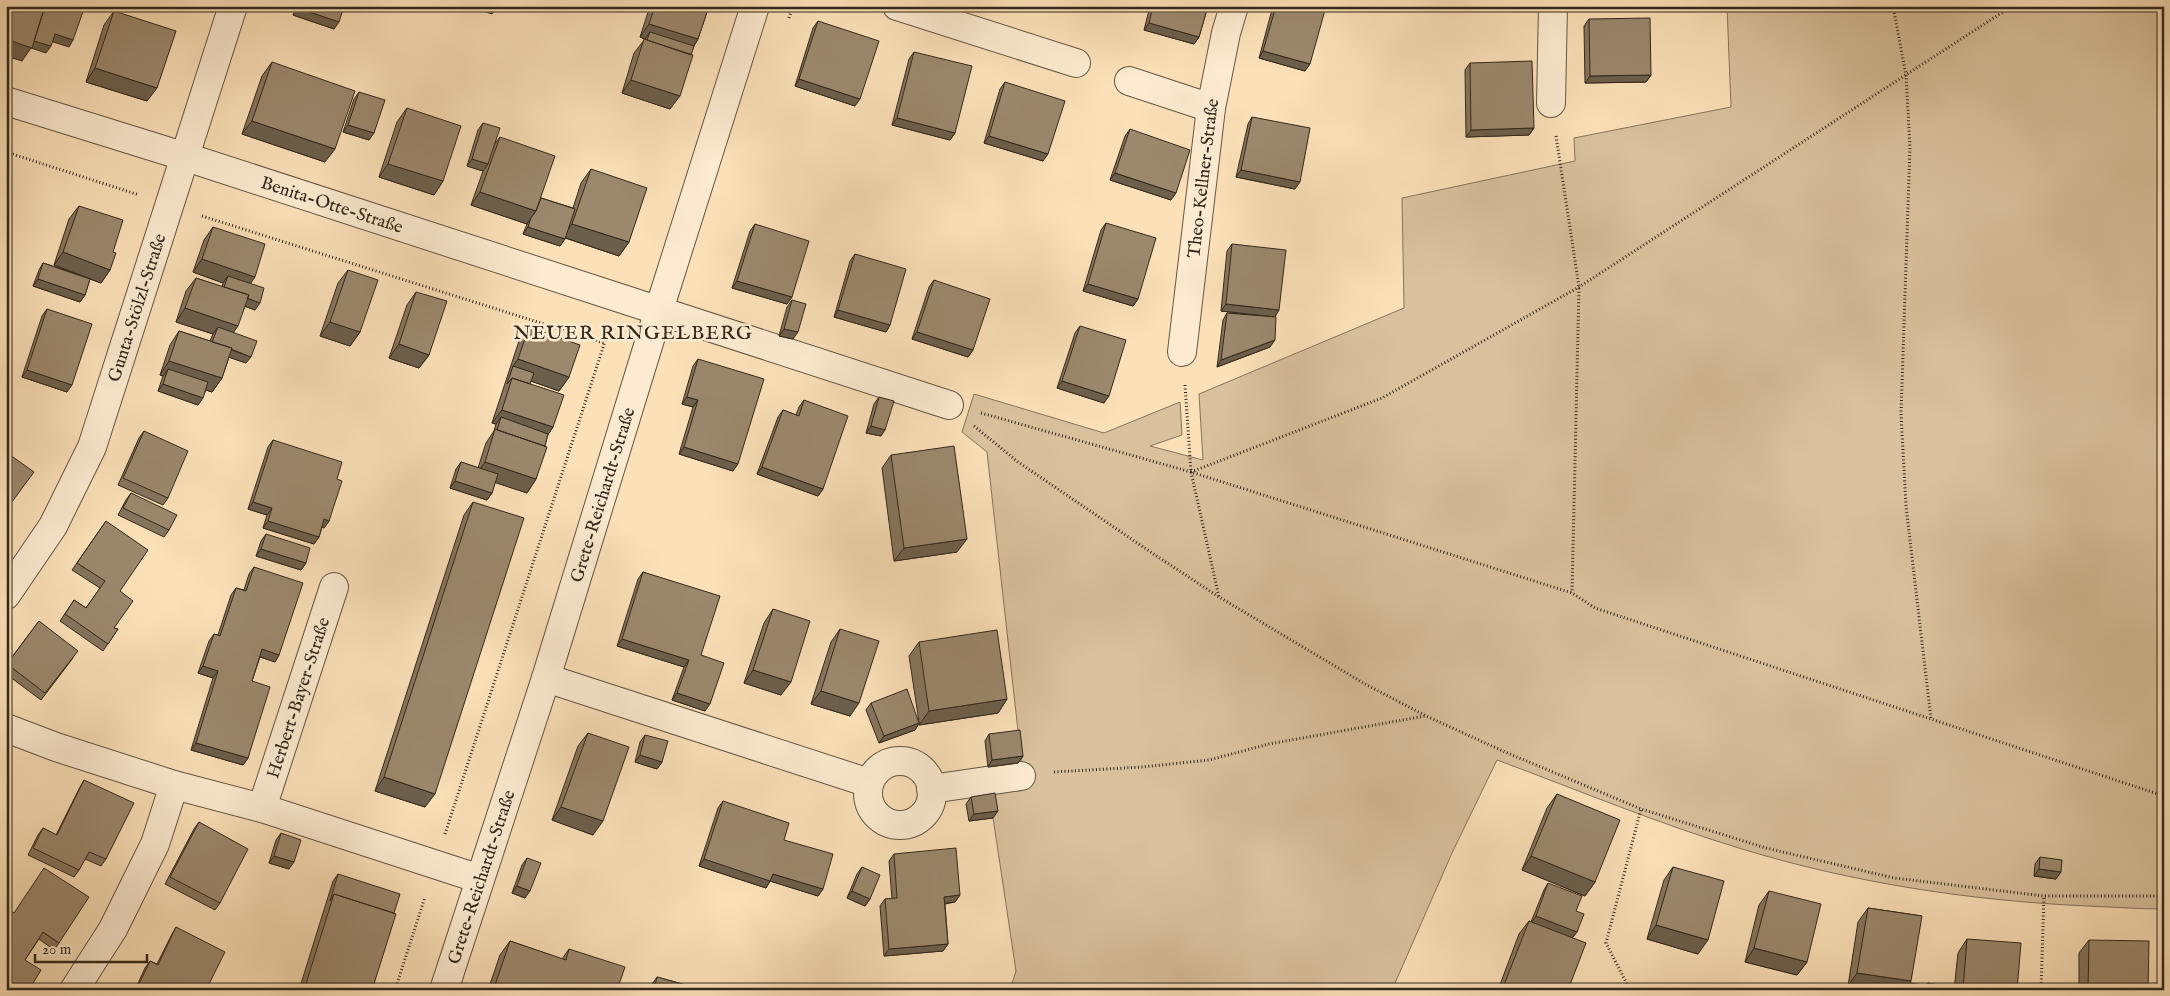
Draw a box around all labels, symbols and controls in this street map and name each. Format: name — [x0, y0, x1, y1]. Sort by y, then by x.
street label: Theo-Kellner-Straße — [1183, 97, 1226, 259]
street label: Benita-Otte-Straße — [258, 172, 406, 240]
street label: Gunta-Stölzl-Straße — [104, 231, 172, 385]
district label: NEUER RINGELBERG — [513, 321, 753, 346]
street label: Grete-Reichardt-Straße — [566, 405, 641, 585]
street label: Herbert-Bayer-Straße — [262, 615, 336, 782]
street label: Grete-Reichardt-Straße — [443, 787, 522, 967]
scale bar — [35, 931, 148, 963]
text: 20 m — [42, 940, 72, 959]

